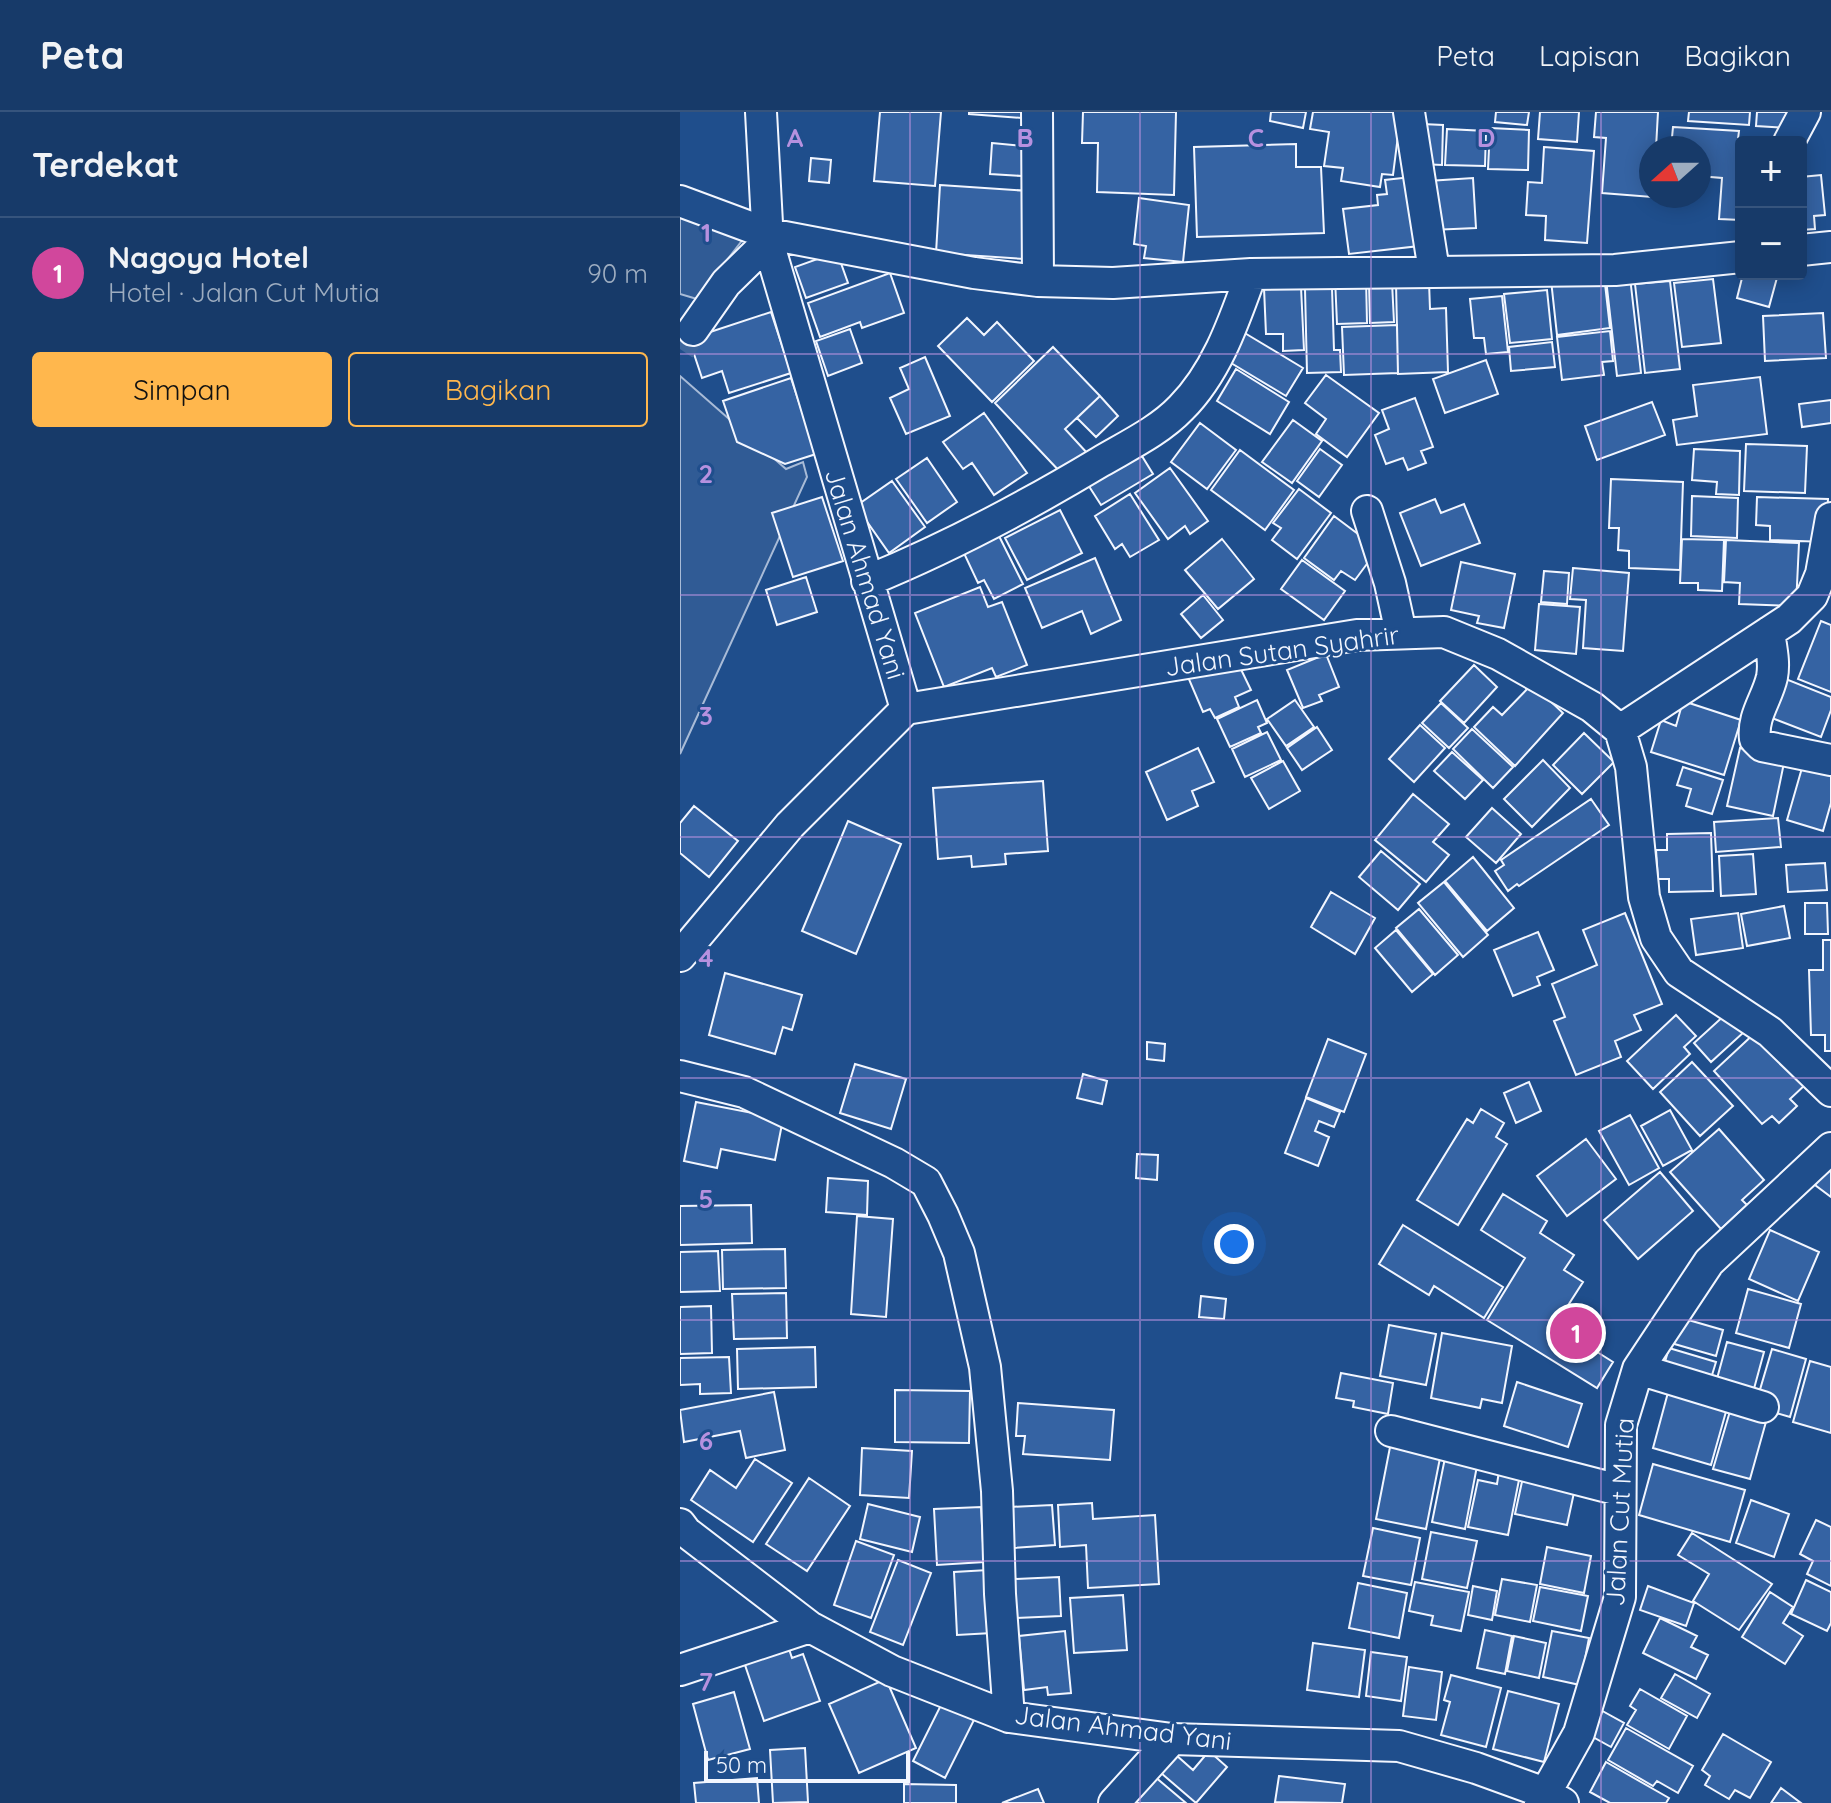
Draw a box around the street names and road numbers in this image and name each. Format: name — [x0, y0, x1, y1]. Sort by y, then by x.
street label: Jalan Ahmad Yani — [818, 465, 913, 683]
street label: Jalan Sutan Syahrir — [1163, 618, 1401, 683]
street label: Jalan Cut Mutia — [1598, 1417, 1641, 1607]
street label: Jalan Ahmad Yani — [1013, 1698, 1233, 1757]

